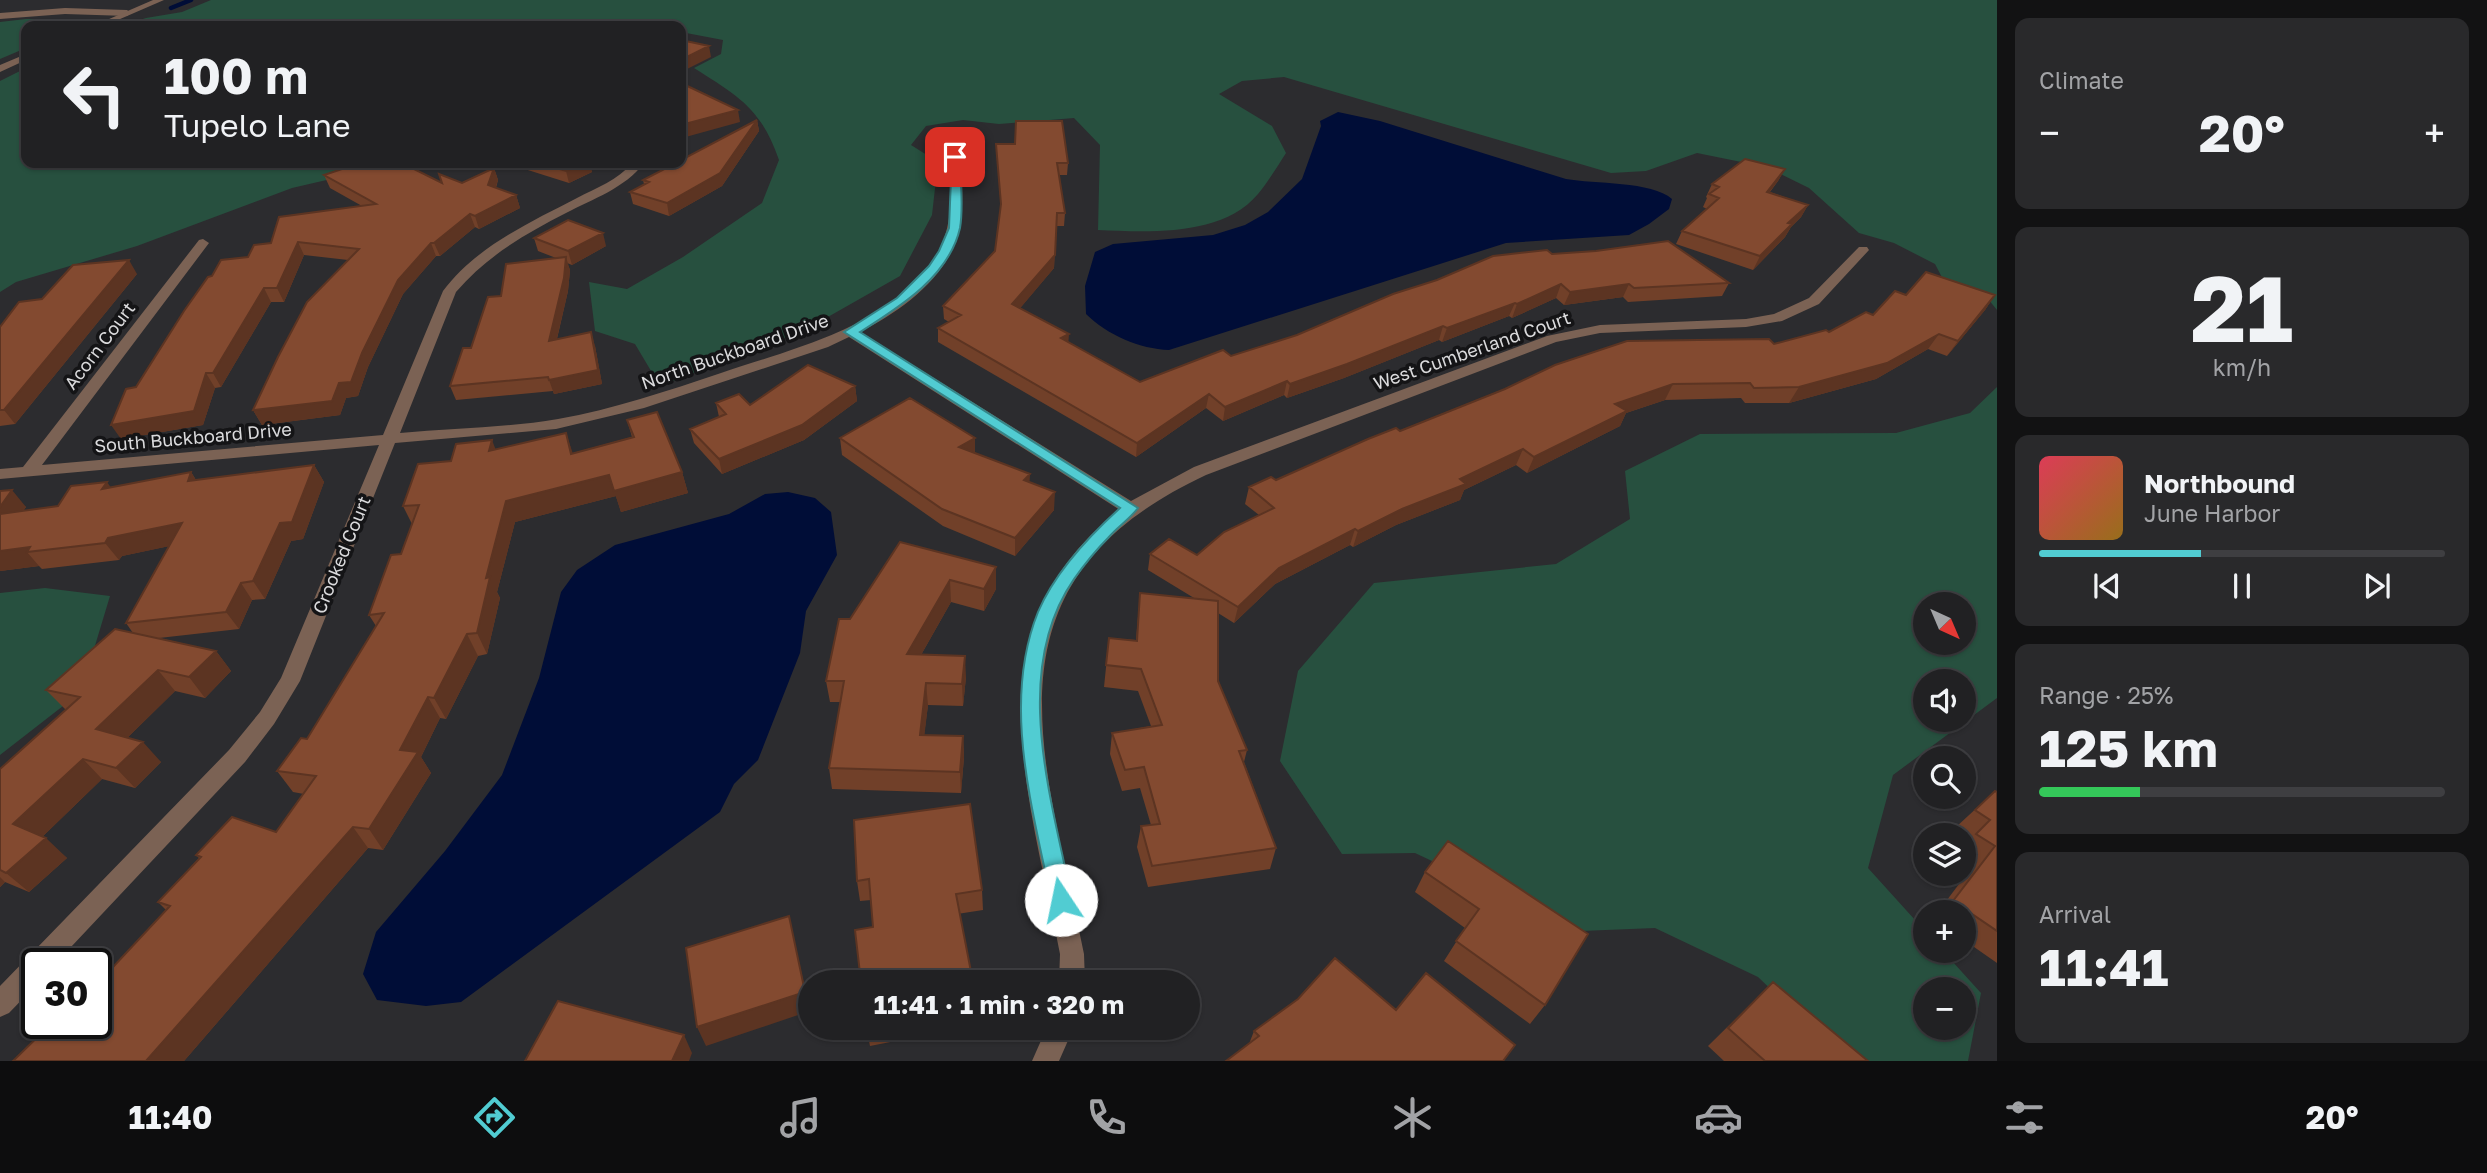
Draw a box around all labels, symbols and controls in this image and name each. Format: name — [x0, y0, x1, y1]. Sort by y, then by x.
text: 100 m — [164, 46, 308, 105]
icon: left — [49, 49, 140, 140]
text: Climate — [2039, 66, 2124, 94]
text: 20° — [2199, 101, 2285, 163]
text: Tupelo Lane — [164, 106, 351, 144]
text: − — [2039, 110, 2060, 155]
text: + — [2424, 110, 2445, 155]
pin — [925, 127, 985, 187]
icon: arrive — [936, 138, 974, 176]
text: 21 — [2191, 253, 2293, 362]
street label: Acorn Court — [59, 297, 139, 393]
street label: West Cumberland Court — [1370, 306, 1573, 394]
street label: North Buckboard Drive — [638, 309, 831, 393]
text: km/h — [2213, 353, 2271, 381]
street label: South Buckboard Drive — [93, 417, 292, 457]
text: Northbound — [2144, 468, 2295, 499]
street label: Crooked Court — [307, 493, 375, 617]
text: June Harbor — [2144, 499, 2280, 527]
icon: previous — [2088, 567, 2126, 605]
icon: pause — [2223, 567, 2261, 605]
icon: next — [2358, 567, 2396, 605]
north arrow — [1913, 592, 1976, 654]
map controls — [1913, 592, 1976, 1040]
button: sound — [1913, 669, 1976, 732]
text: Range · 25% — [2039, 681, 2173, 709]
text: 125 km — [2039, 716, 2218, 778]
button: search — [1913, 746, 1976, 809]
button: layers — [1913, 823, 1976, 886]
position arrow — [1024, 863, 1098, 937]
button: + — [1913, 900, 1976, 963]
text: Arrival — [2039, 900, 2111, 928]
text: 11:41 — [2039, 935, 2168, 997]
speed limit sign: 30 — [21, 948, 112, 1039]
button: − — [1913, 977, 1976, 1040]
text: 11:41 · 1 min · 320 m — [874, 989, 1124, 1020]
icon: directions — [470, 1093, 519, 1142]
icon: music — [776, 1093, 825, 1142]
icon: phone — [1082, 1093, 1131, 1142]
icon: climate — [1388, 1093, 1437, 1142]
icon: car — [1694, 1093, 1743, 1142]
icon: filters — [2000, 1093, 2049, 1142]
text: 11:40 — [129, 1098, 213, 1136]
text: 20° — [2306, 1098, 2358, 1136]

